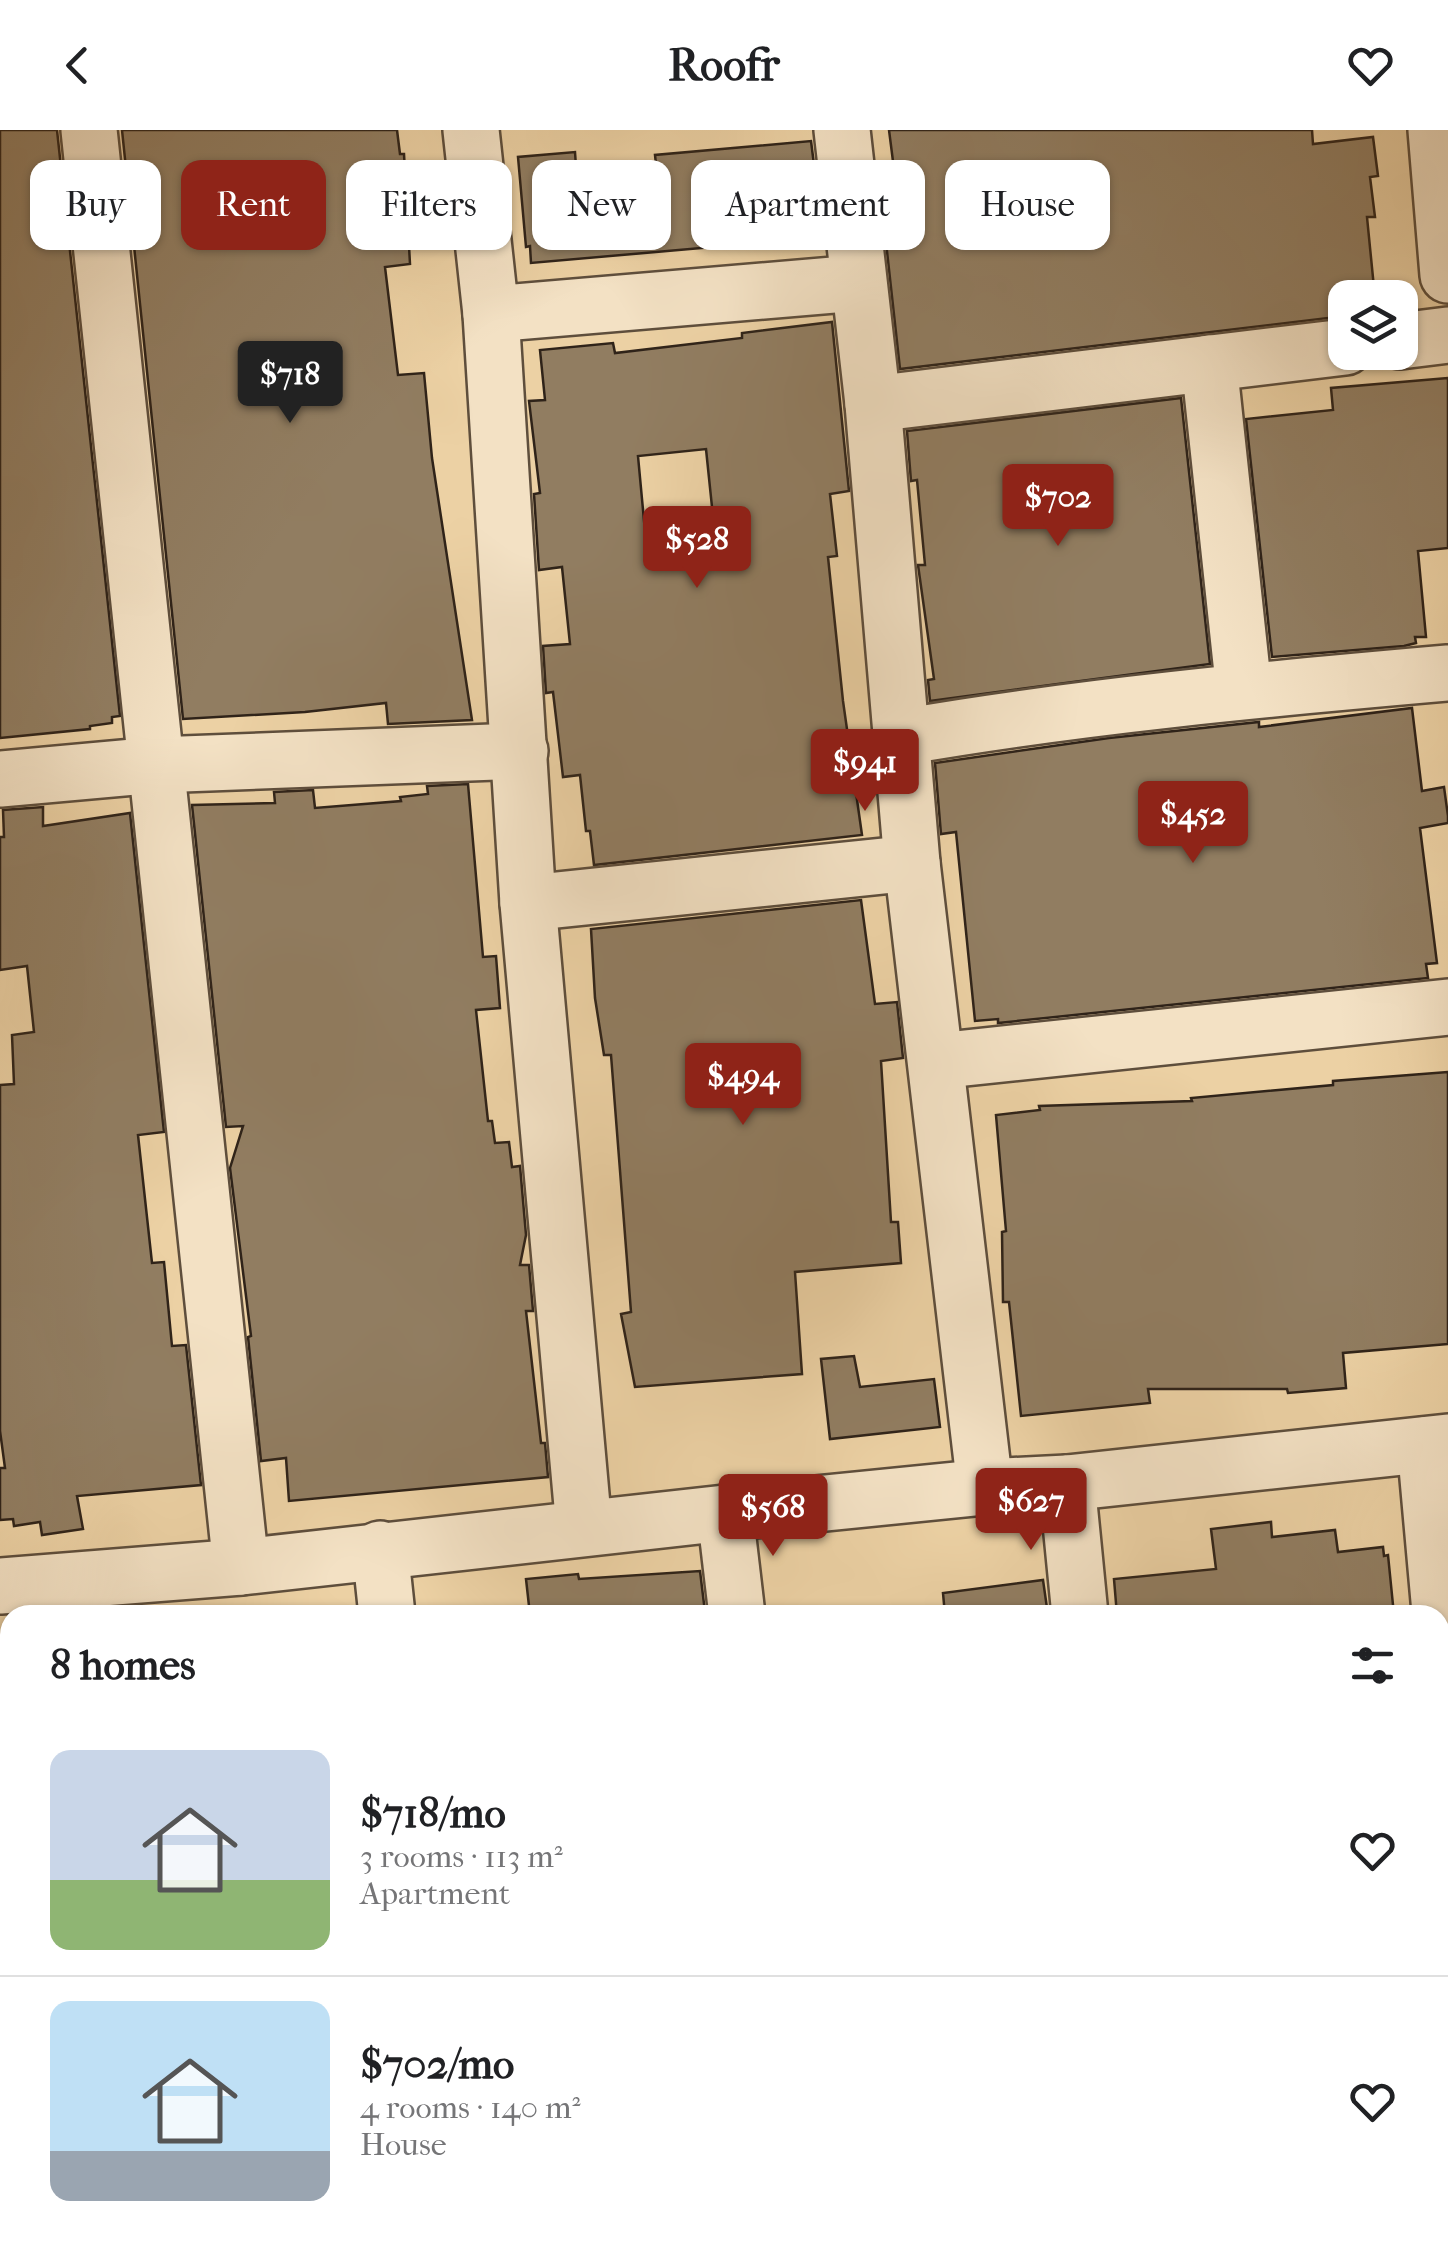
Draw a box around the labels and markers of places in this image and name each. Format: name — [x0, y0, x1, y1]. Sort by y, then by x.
pin: $718 — [231, 341, 349, 426]
pin: $702 — [999, 464, 1117, 549]
pin: $528 — [638, 506, 756, 591]
pin: $941 — [806, 729, 924, 814]
pin: $452 — [1134, 781, 1252, 866]
pin: $494 — [684, 1043, 802, 1128]
pin: $627 — [972, 1468, 1090, 1553]
pin: $568 — [714, 1474, 832, 1559]

